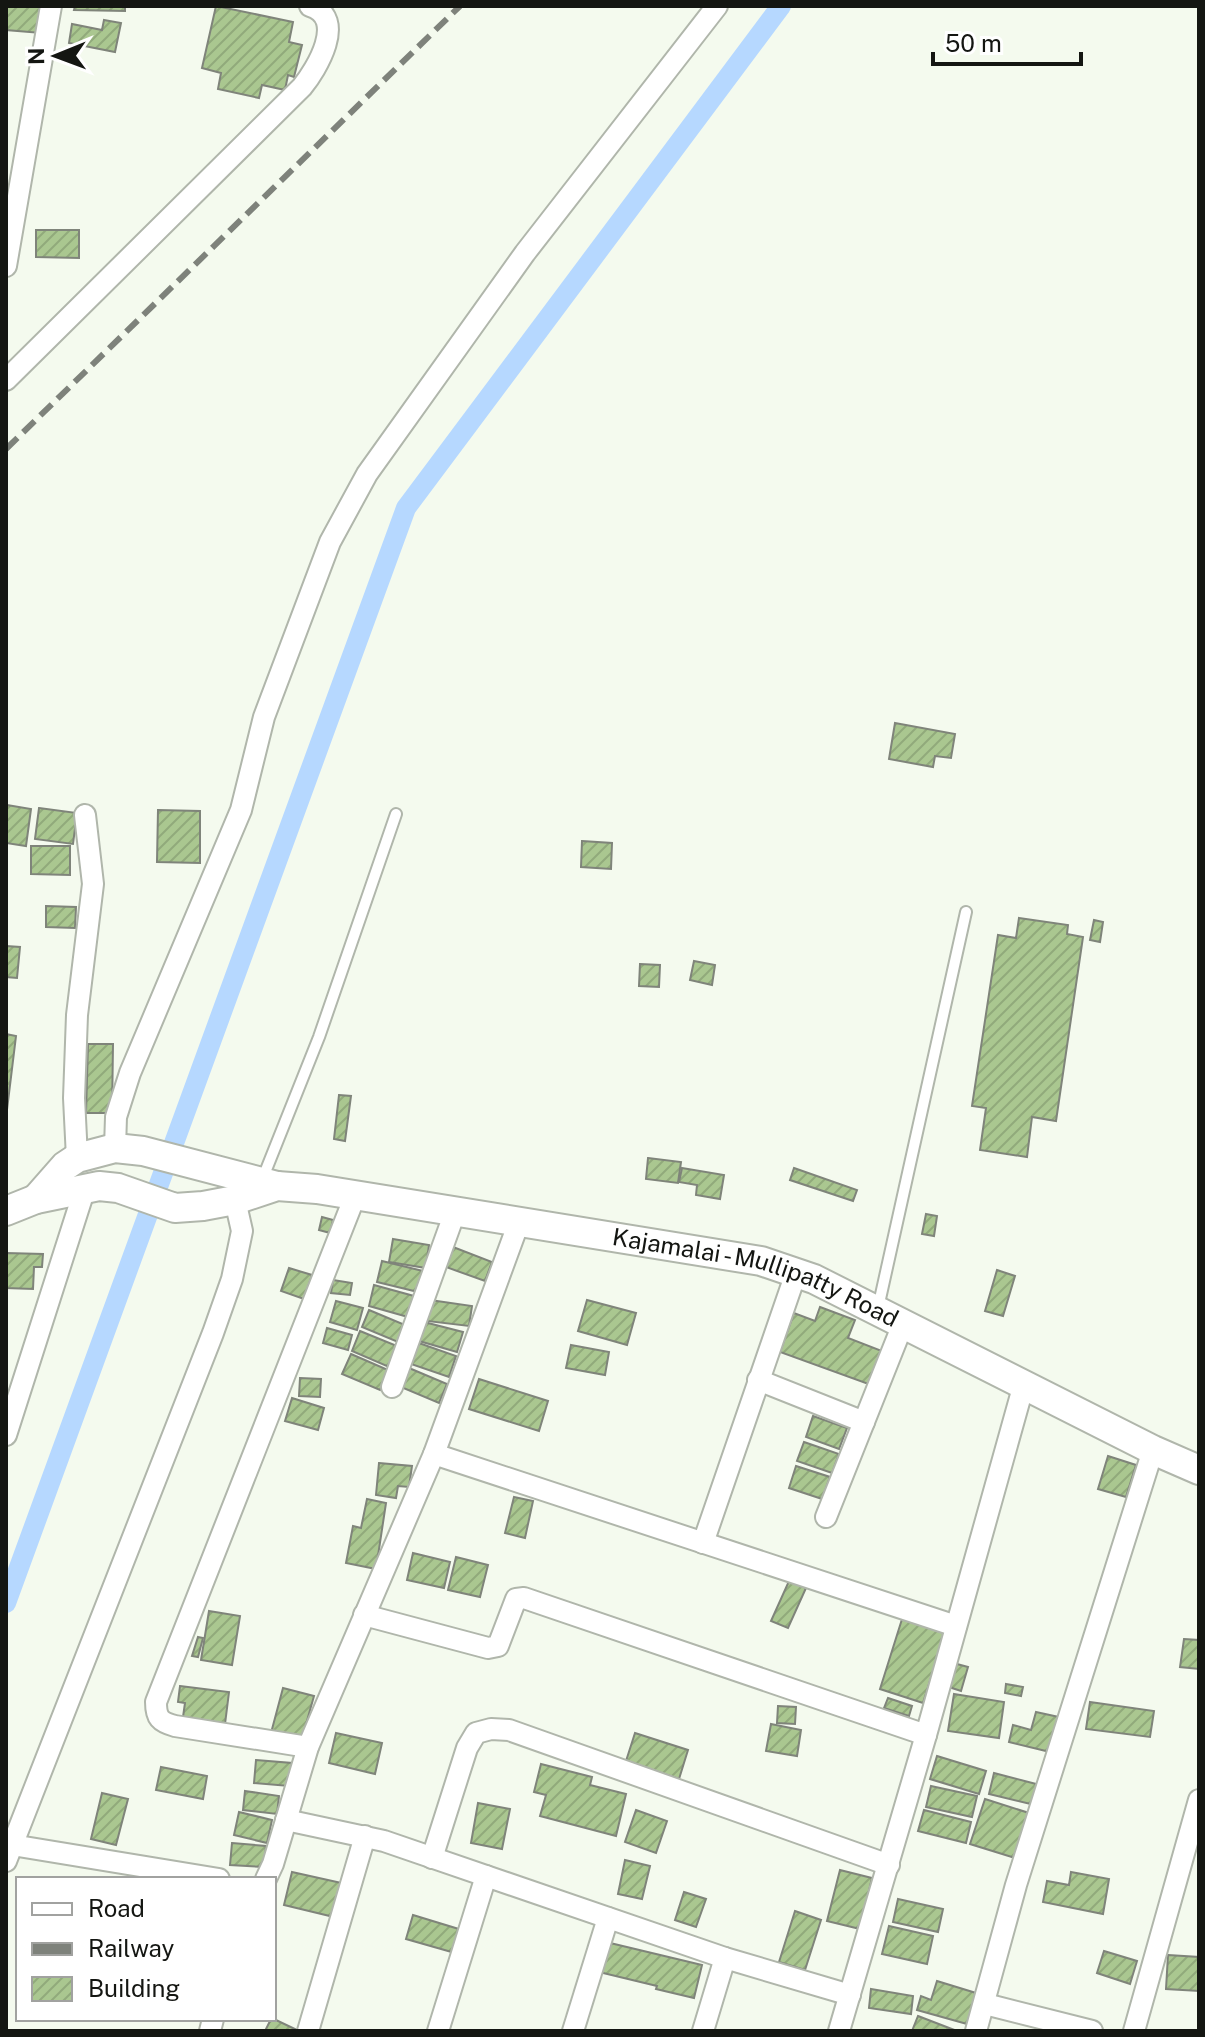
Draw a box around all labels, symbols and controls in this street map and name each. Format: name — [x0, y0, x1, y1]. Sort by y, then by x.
north arrow — [16, 16, 96, 96]
scale bar — [933, 16, 1081, 66]
text: 50 m — [945, 29, 1002, 57]
text: N — [23, 48, 49, 65]
street label: Kajamalai - Mullipatty Road — [610, 1222, 903, 1332]
legend — [16, 1877, 276, 2021]
text: Road — [88, 1894, 145, 1922]
text: Railway — [88, 1934, 174, 1962]
text: Building — [88, 1974, 180, 2002]

